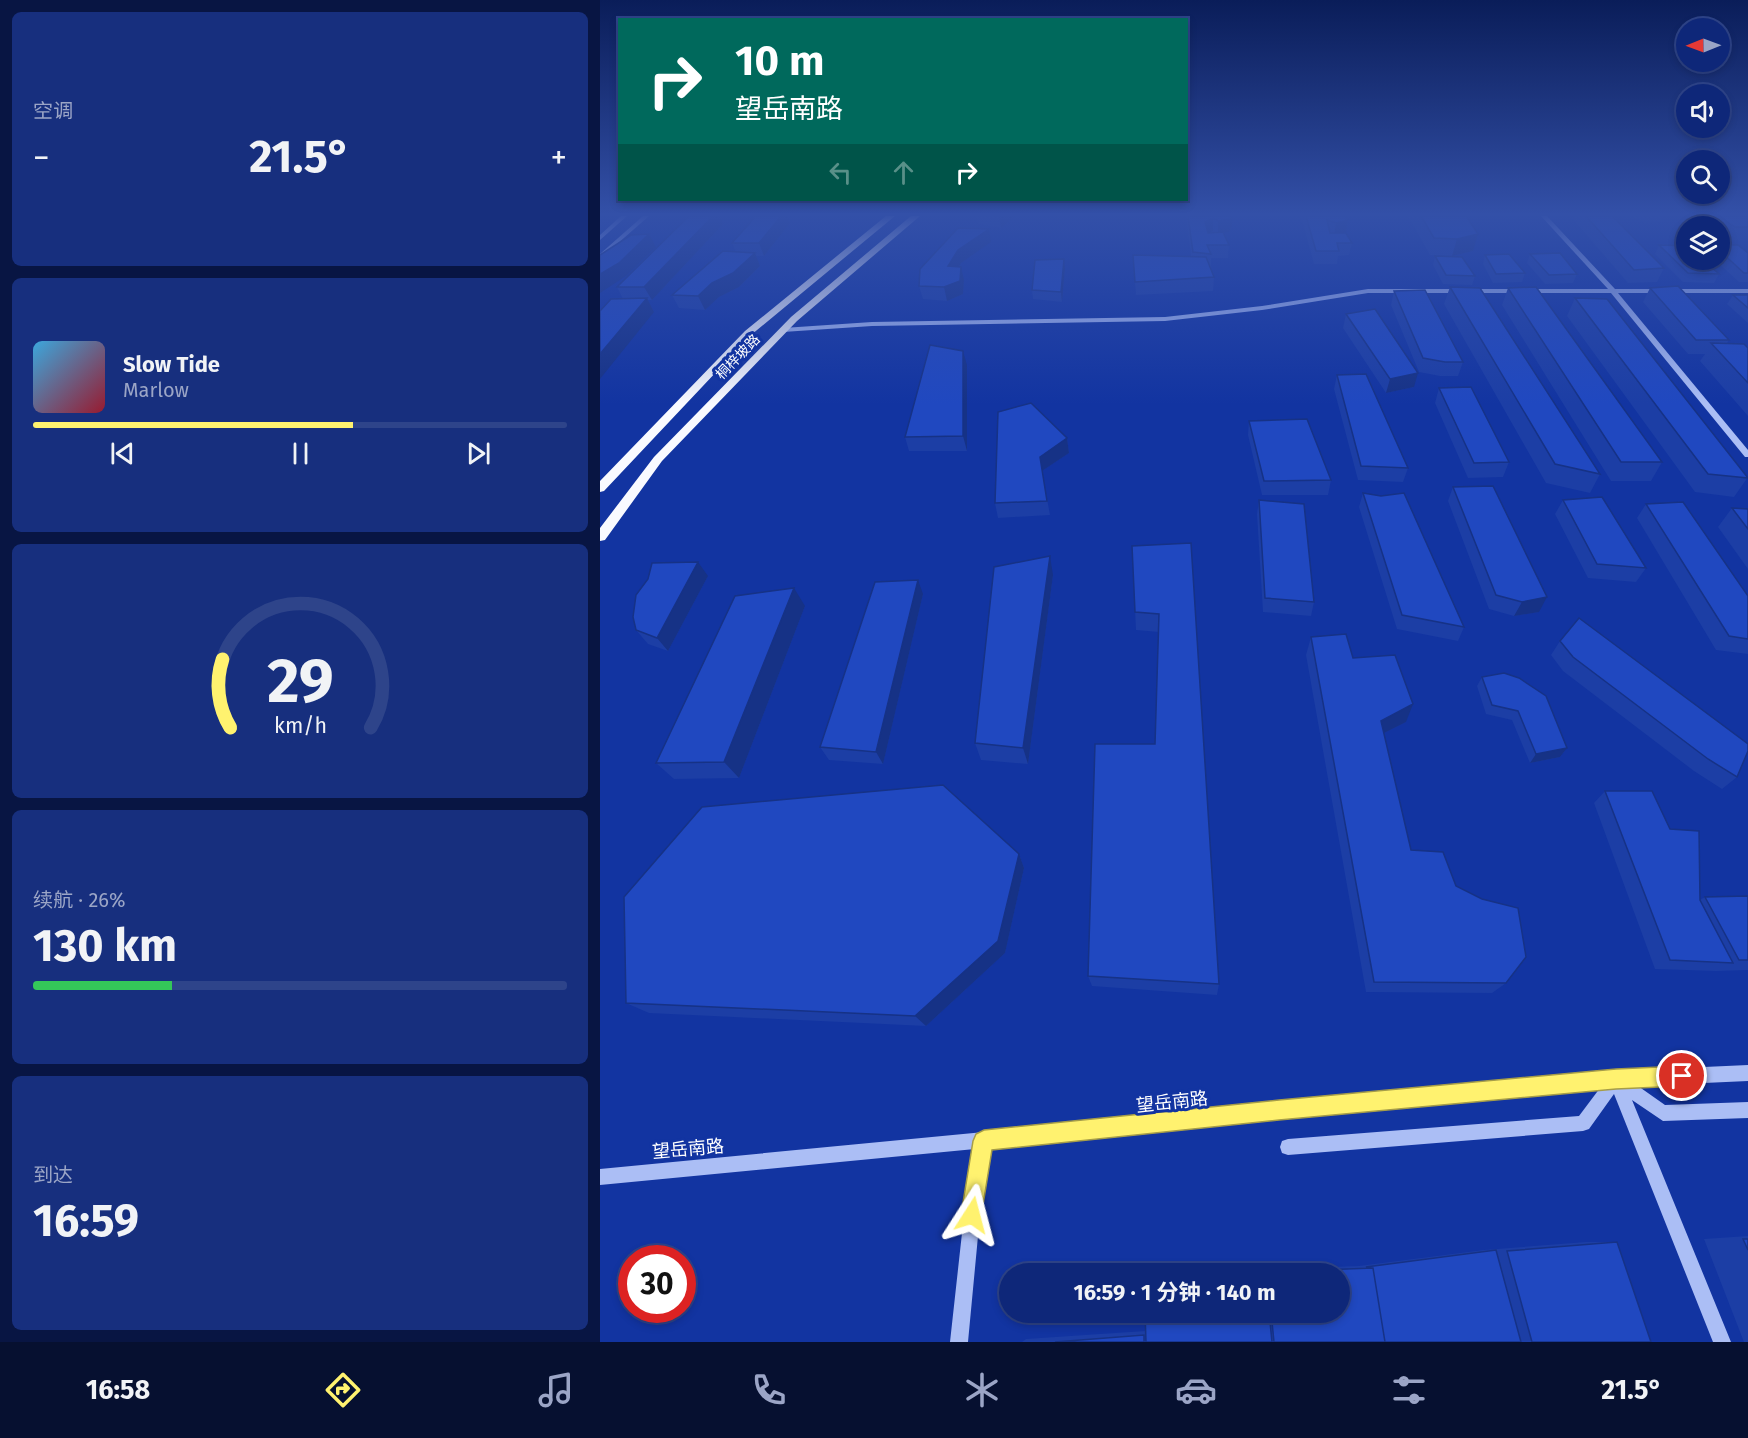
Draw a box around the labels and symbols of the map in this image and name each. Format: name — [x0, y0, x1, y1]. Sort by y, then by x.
north arrow — [1676, 18, 1730, 72]
street label: 桐梓坡路 — [712, 331, 764, 383]
pin — [1656, 1050, 1707, 1101]
street label: 望岳南路 — [1135, 1087, 1209, 1117]
street label: 望岳南路 — [651, 1135, 725, 1163]
position arrow — [940, 1183, 1004, 1247]
speed limit sign: 30 — [618, 1245, 696, 1323]

